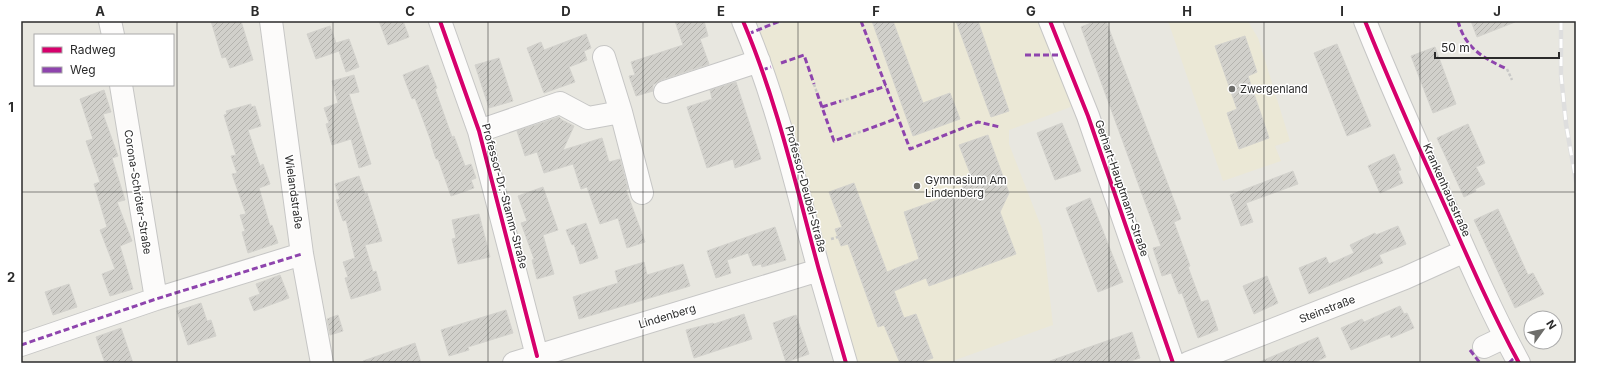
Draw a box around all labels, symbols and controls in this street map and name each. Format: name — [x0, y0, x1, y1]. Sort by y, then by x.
text: A — [95, 3, 105, 19]
text: B — [251, 3, 260, 19]
text: C — [405, 3, 415, 19]
text: D — [561, 3, 571, 19]
text: E — [717, 3, 725, 19]
text: F — [872, 3, 880, 19]
text: G — [1026, 3, 1036, 19]
text: H — [1182, 3, 1192, 19]
text: I — [1340, 3, 1344, 19]
text: J — [1493, 3, 1501, 19]
legend — [34, 34, 174, 86]
scale bar — [1435, 34, 1559, 60]
text: 50 m — [1441, 40, 1470, 55]
text: Radweg — [70, 42, 116, 57]
text: Weg — [70, 62, 96, 77]
place label: Zwergenland — [1240, 82, 1308, 96]
marker: Zwergenland — [1227, 84, 1237, 94]
text: 1 — [8, 99, 14, 115]
street label: Gerhart-Hauptmann-Straße — [1092, 118, 1152, 258]
street label: Professor-Dr.-Stamm-Straße — [479, 122, 531, 270]
street label: Professor-Deubel-Straße — [782, 124, 830, 254]
street label: Corona-Schröter-Straße — [121, 129, 155, 255]
street label: Krankenhausstraße — [1420, 141, 1474, 239]
street label: Wielandstraße — [282, 154, 306, 230]
place label: Gymnasium Am Lindenberg — [925, 173, 1007, 200]
marker: Gymnasium Am Lindenberg — [912, 181, 922, 191]
text: 2 — [7, 269, 15, 285]
street label: Steinstraße — [1297, 292, 1357, 326]
street label: Lindenberg — [637, 301, 697, 331]
north arrow — [1523, 310, 1563, 350]
text: N — [1543, 317, 1560, 332]

